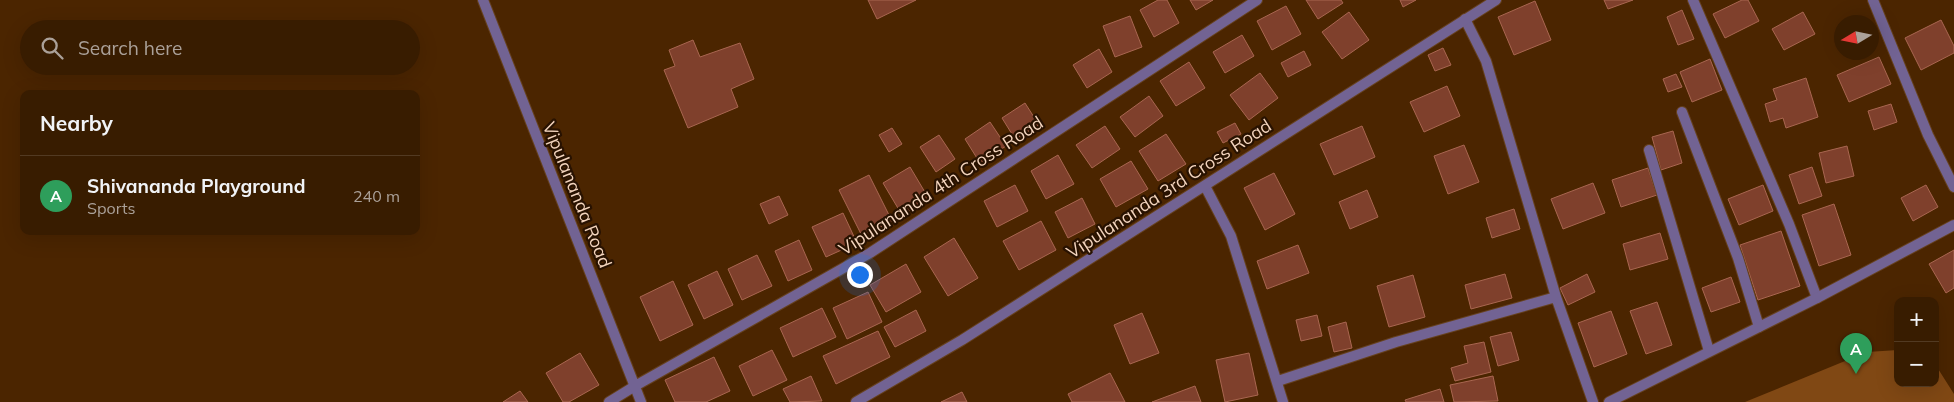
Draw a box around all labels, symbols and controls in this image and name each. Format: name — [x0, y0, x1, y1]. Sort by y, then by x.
north arrow — [1834, 15, 1879, 60]
search box — [20, 20, 420, 75]
icon: search — [38, 34, 66, 62]
text: Search here — [78, 36, 182, 60]
text: Nearby — [40, 110, 113, 136]
street label: Vipulananda 4th Cross Road — [834, 111, 1047, 260]
street label: Vipulananda 3rd Cross Road — [1062, 114, 1276, 264]
street label: Vipulananda Road — [538, 118, 617, 271]
text: Shivananda Playground — [87, 174, 305, 198]
text: A — [50, 186, 62, 206]
text: 240 m — [353, 186, 400, 206]
text: Sports — [87, 198, 135, 218]
your location — [847, 262, 873, 288]
map controls — [1894, 297, 1939, 387]
button: + — [1894, 297, 1939, 342]
pin: A — [1840, 333, 1872, 374]
button: − — [1894, 342, 1939, 387]

